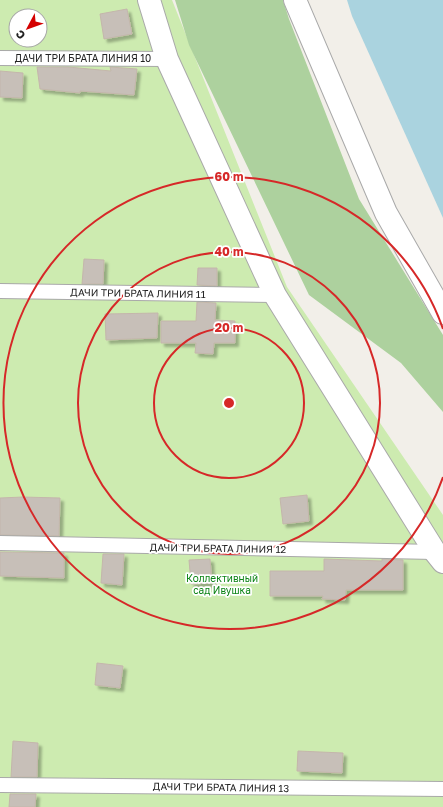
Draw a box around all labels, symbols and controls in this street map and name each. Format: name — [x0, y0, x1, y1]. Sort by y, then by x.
north arrow — [8, 8, 48, 48]
text: С — [12, 28, 28, 42]
street label: ДАЧИ ТРИ БРАТА ЛИНИЯ 10 — [15, 52, 151, 64]
text: 60 m — [215, 169, 243, 184]
text: 40 m — [215, 244, 243, 259]
street label: ДАЧИ ТРИ БРАТА ЛИНИЯ 11 — [70, 286, 206, 300]
text: 20 m — [215, 320, 243, 335]
centre of rings — [222, 396, 236, 410]
street label: ДАЧИ ТРИ БРАТА ЛИНИЯ 12 — [150, 541, 286, 555]
park label: Коллективный сад Ивушка — [186, 572, 258, 596]
street label: ДАЧИ ТРИ БРАТА ЛИНИЯ 13 — [153, 780, 289, 794]

